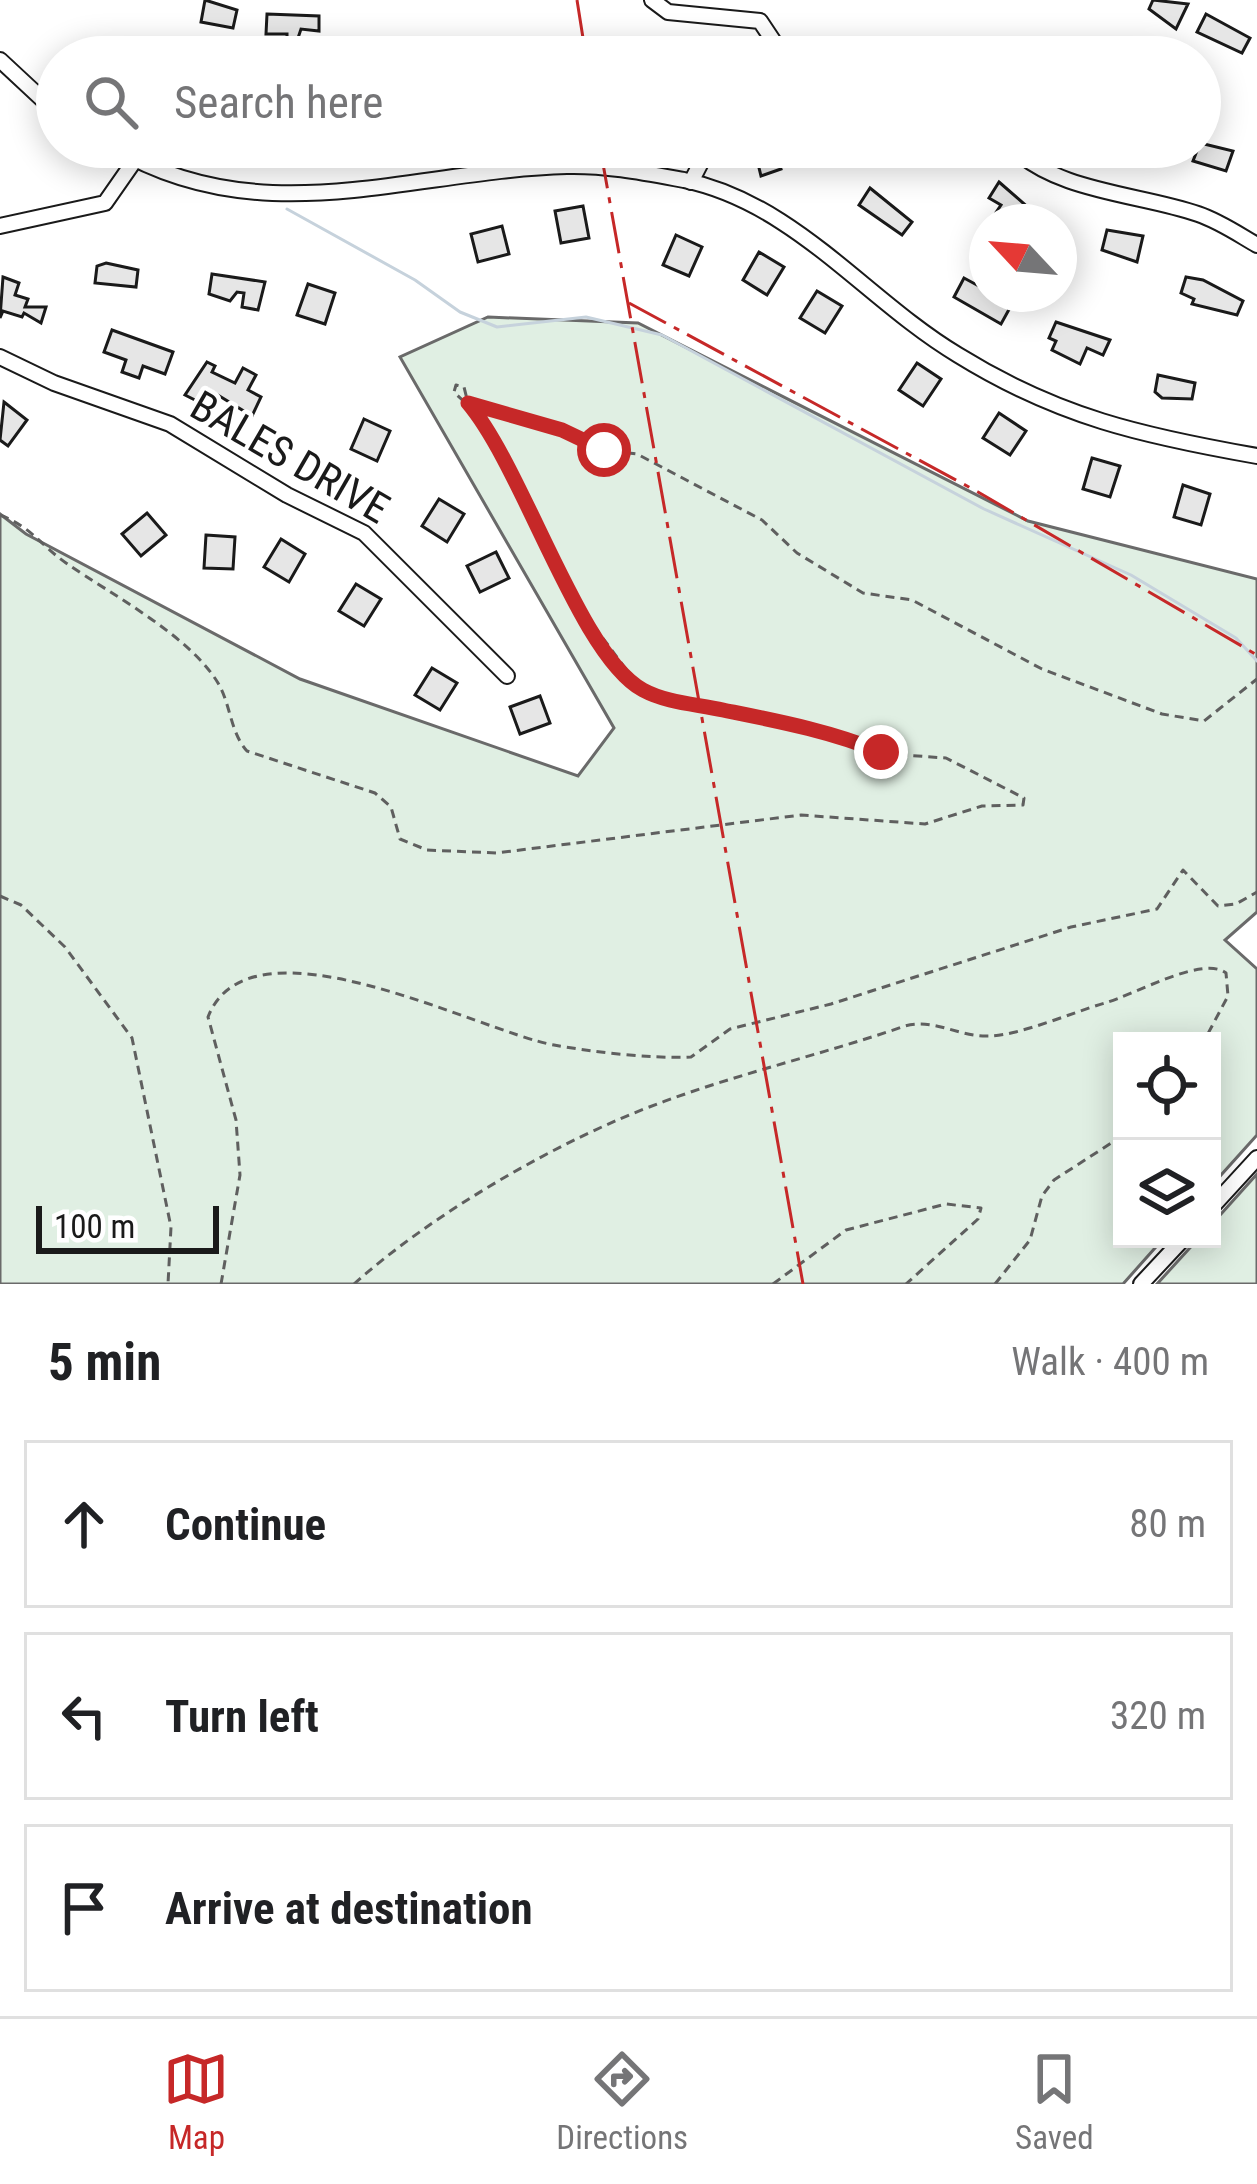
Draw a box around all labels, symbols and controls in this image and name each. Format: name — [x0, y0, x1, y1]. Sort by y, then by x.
search box — [36, 36, 1221, 168]
icon: search — [78, 69, 144, 135]
text: Search here — [174, 76, 383, 129]
north arrow — [969, 204, 1077, 312]
street label: BALES DRIVE — [182, 381, 398, 533]
route start — [577, 423, 631, 477]
route end — [854, 725, 908, 779]
map controls — [1113, 1032, 1221, 1248]
button: locate — [1113, 1032, 1221, 1140]
button: layers — [1113, 1140, 1221, 1248]
scale bar — [36, 1200, 219, 1253]
text: 100 m — [54, 1207, 135, 1246]
text: 5 min — [48, 1333, 161, 1392]
text: Walk · 400 m — [1011, 1339, 1209, 1385]
icon: ahead — [51, 1491, 117, 1557]
text: Continue — [165, 1498, 326, 1551]
text: 80 m — [1129, 1501, 1206, 1547]
icon: left — [51, 1683, 117, 1749]
text: Turn left — [165, 1690, 319, 1743]
text: 320 m — [1110, 1693, 1206, 1739]
icon: arrive — [51, 1875, 117, 1941]
text: Arrive at destination — [165, 1882, 533, 1935]
tab: Map — [163, 2046, 229, 2157]
tab: Directions — [556, 2046, 688, 2157]
tab: Saved — [1015, 2046, 1094, 2157]

